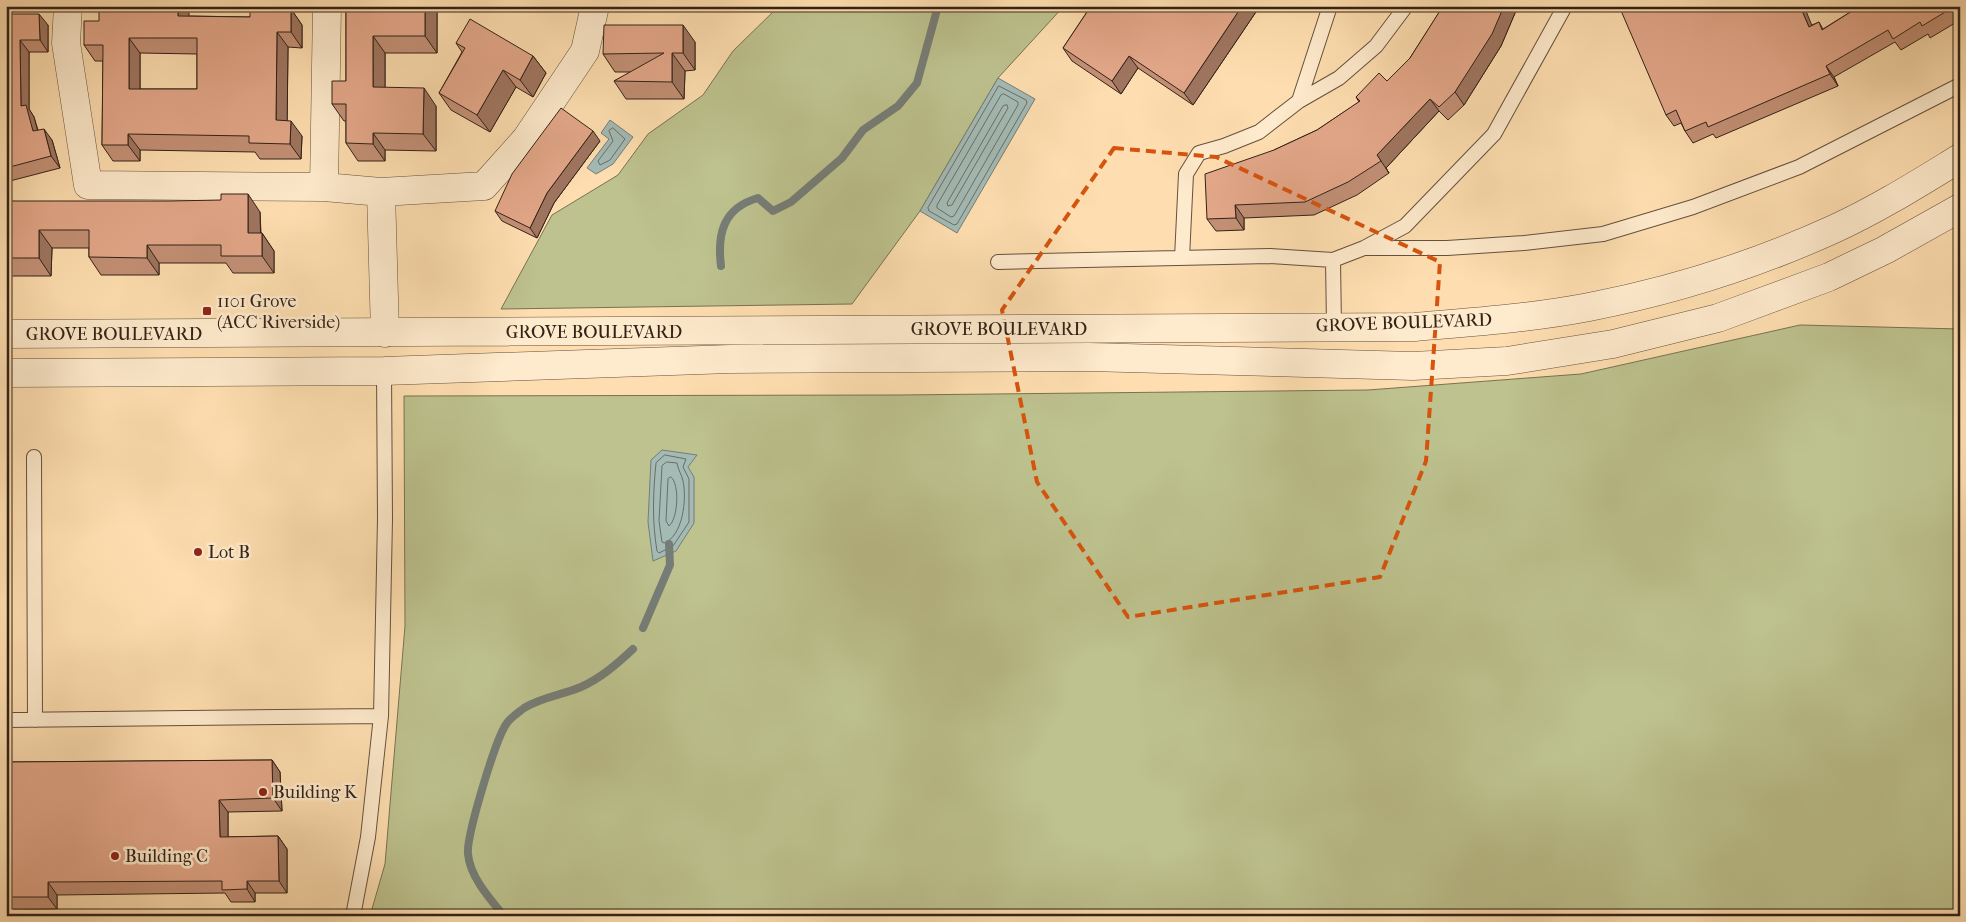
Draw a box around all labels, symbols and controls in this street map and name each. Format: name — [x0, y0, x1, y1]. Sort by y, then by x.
place label: 1101 Grove (ACC Riverside) — [217, 291, 340, 333]
marker: 1101 Grove (ACC Riverside) — [201, 305, 213, 317]
street label: GROVE BOULEVARD — [1315, 309, 1493, 337]
street label: GROVE BOULEVARD — [911, 319, 1087, 340]
street label: GROVE BOULEVARD — [506, 322, 682, 343]
street label: GROVE BOULEVARD — [26, 324, 202, 345]
place label: Lot B — [208, 542, 250, 563]
marker: Lot B — [192, 546, 204, 558]
place label: Building K — [273, 782, 358, 803]
marker: Building K — [257, 786, 269, 798]
place label: Building C — [125, 846, 208, 867]
marker: Building C — [109, 850, 121, 862]

